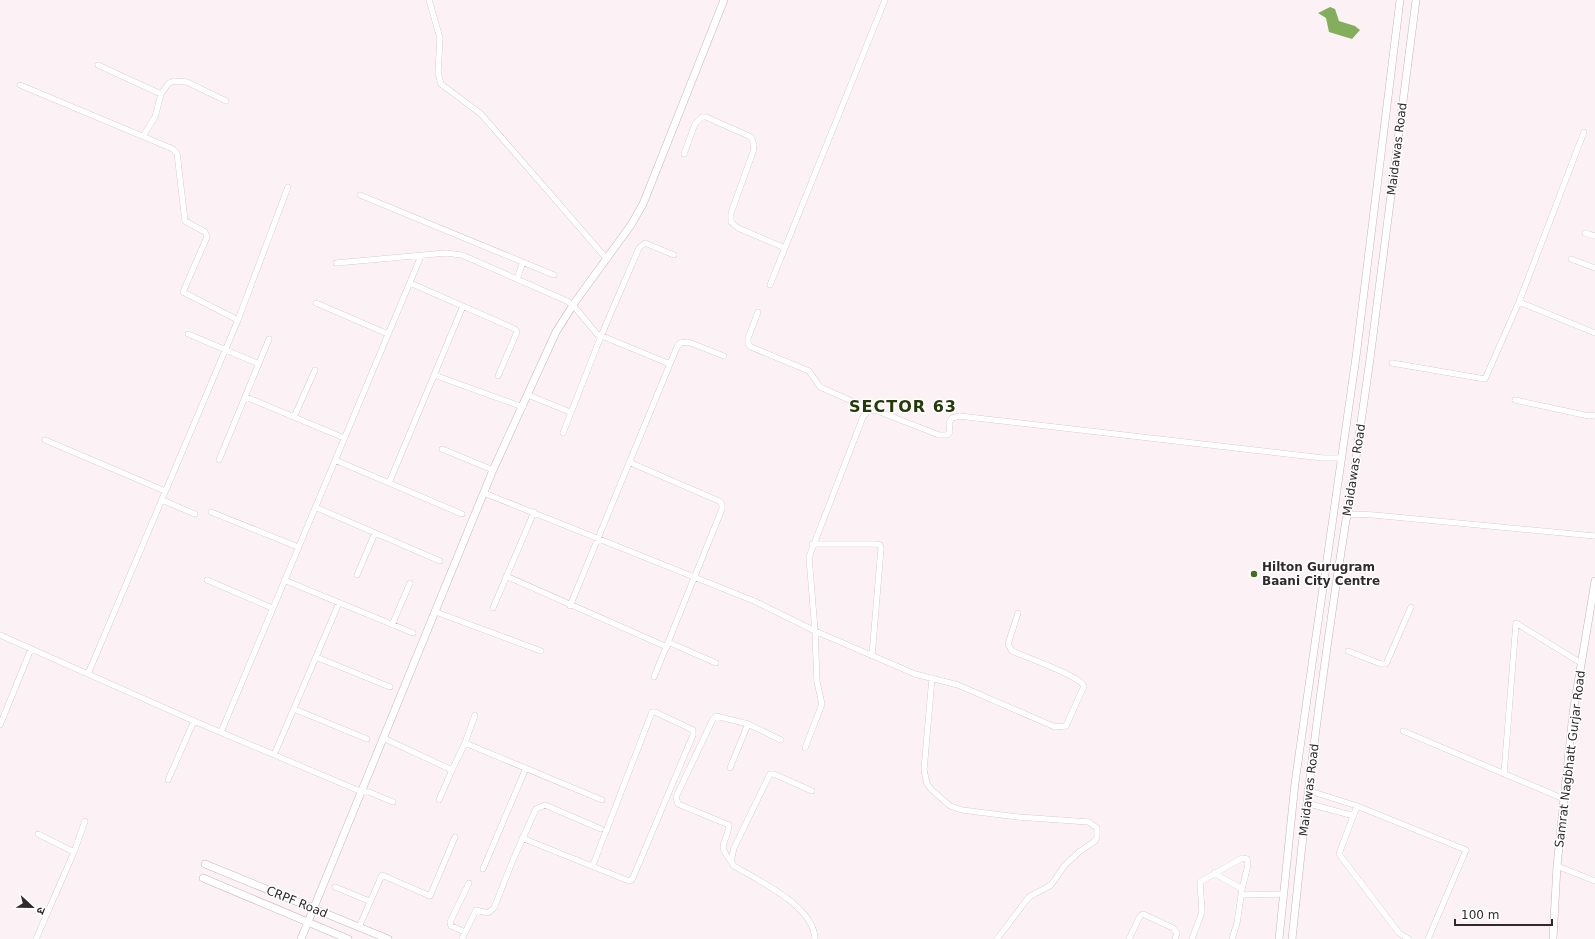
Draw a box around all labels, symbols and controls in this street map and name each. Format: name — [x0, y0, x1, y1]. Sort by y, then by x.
street label: Maidawas Road — [1384, 102, 1410, 196]
district label: SECTOR 63 — [849, 397, 957, 416]
street label: Maidawas Road — [1340, 423, 1368, 517]
place label: Hilton Gurugram Baani City Centre — [1262, 560, 1380, 588]
marker: Hilton Gurugram Baani City Centre — [1249, 569, 1259, 579]
street label: Samrat Nagbhatt Gurjar Road — [1552, 670, 1588, 848]
street label: Maidawas Road — [1296, 743, 1322, 837]
street label: CRPF Road — [264, 883, 330, 921]
north arrow — [12, 887, 52, 927]
scale bar — [1455, 901, 1552, 927]
text: उ — [33, 905, 48, 916]
text: 100 m — [1461, 908, 1499, 922]

